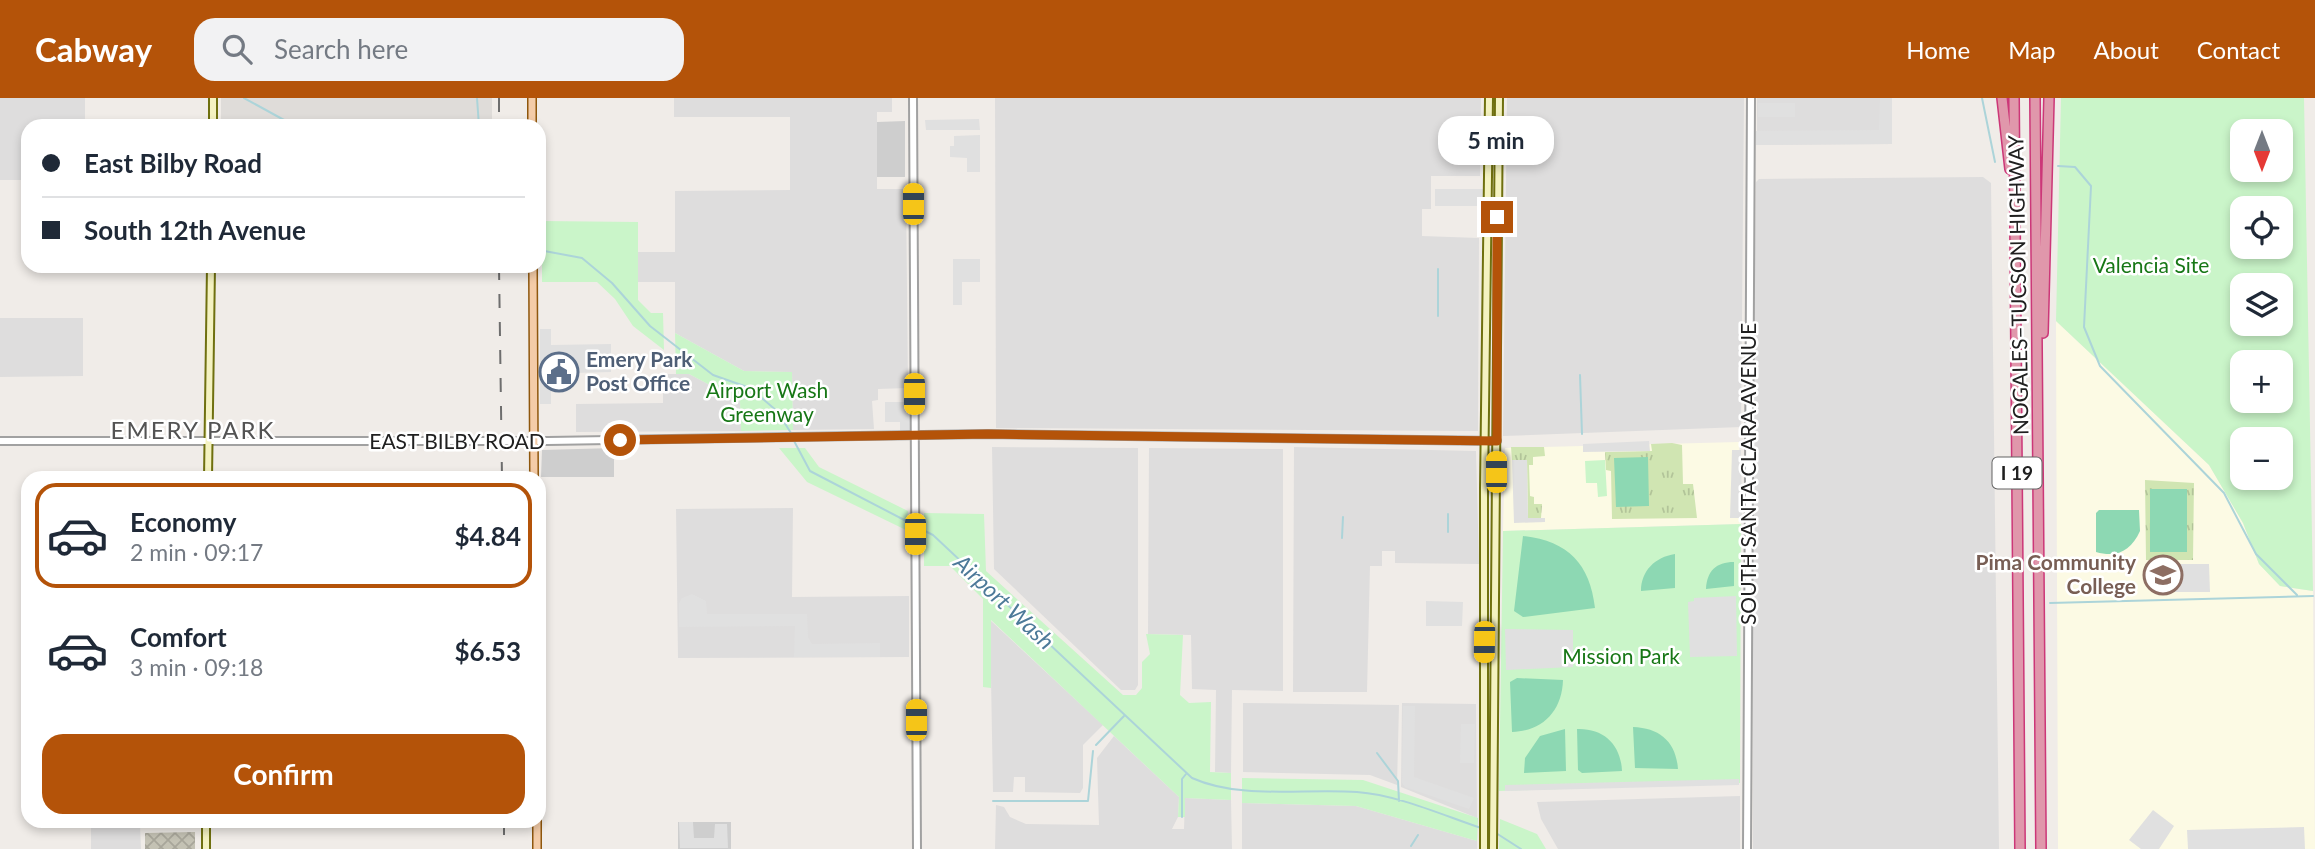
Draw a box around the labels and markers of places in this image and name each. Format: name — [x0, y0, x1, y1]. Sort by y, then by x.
place label: Emery Park Post Office — [586, 346, 693, 395]
public building icon: Emery Park Post Office — [538, 351, 580, 393]
place label: Pima Community College — [1976, 549, 2137, 598]
school or university icon: Pima Community College — [2142, 554, 2184, 596]

